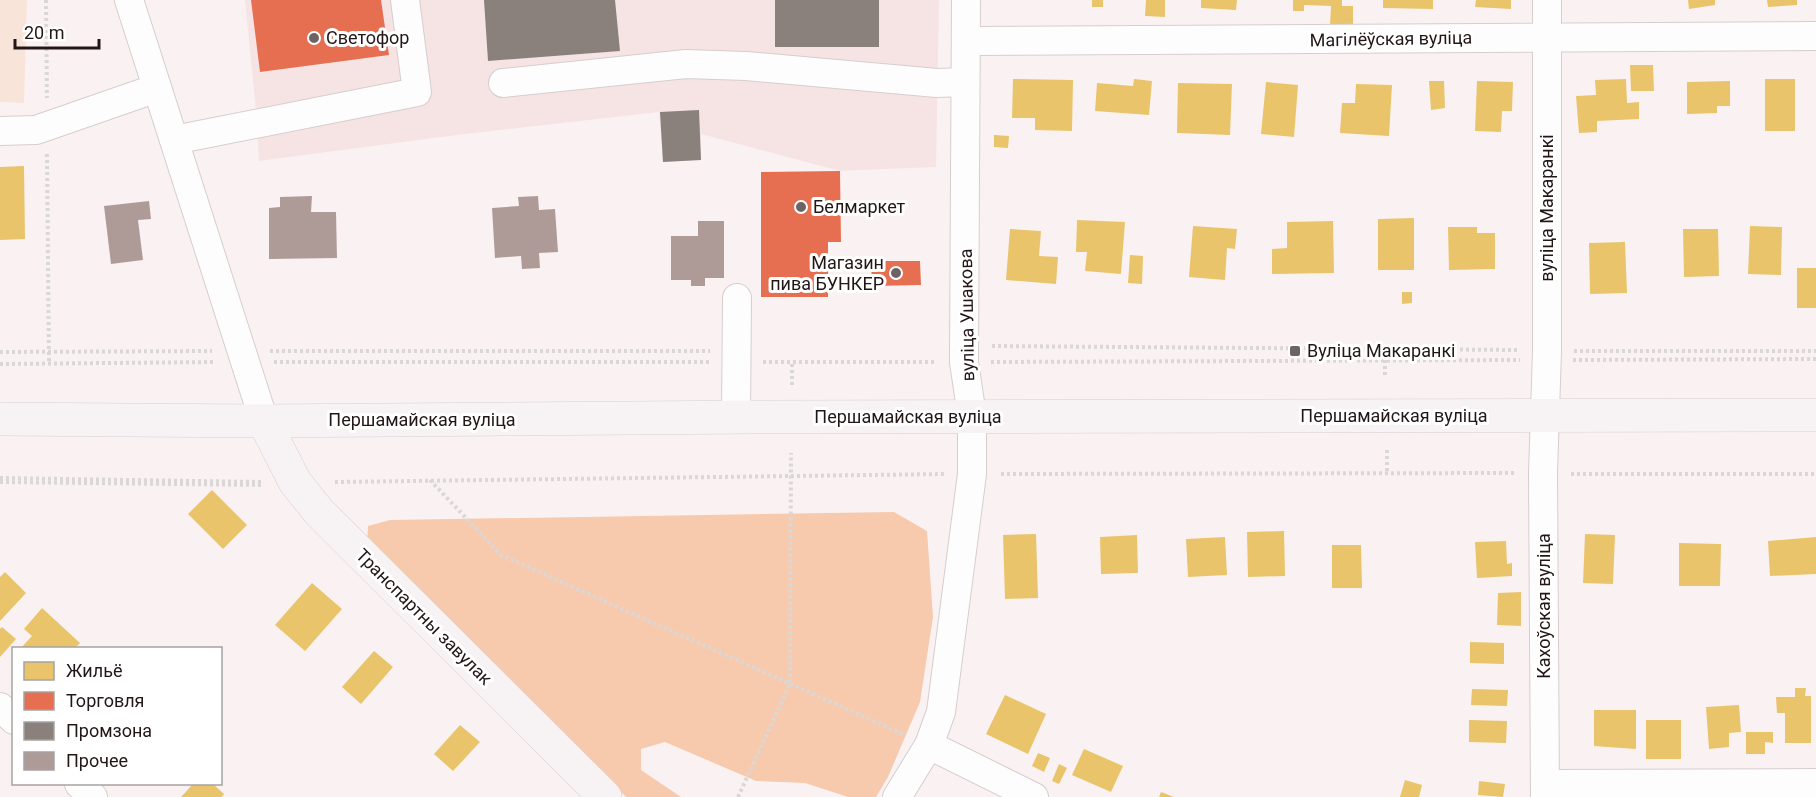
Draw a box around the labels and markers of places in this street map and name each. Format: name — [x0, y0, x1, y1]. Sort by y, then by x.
place label: Светофор — [326, 27, 409, 48]
marker: Светофор — [307, 31, 321, 45]
place label: Белмаркет — [813, 196, 906, 217]
marker: Белмаркет — [794, 200, 808, 214]
place label: Магазин пива БУНКЕР — [770, 252, 884, 294]
marker: Магазин пива БУНКЕР — [889, 266, 903, 280]
place label: Вуліца Макаранкі — [1307, 340, 1456, 361]
marker: Вуліца Макаранкі — [1288, 344, 1302, 358]

